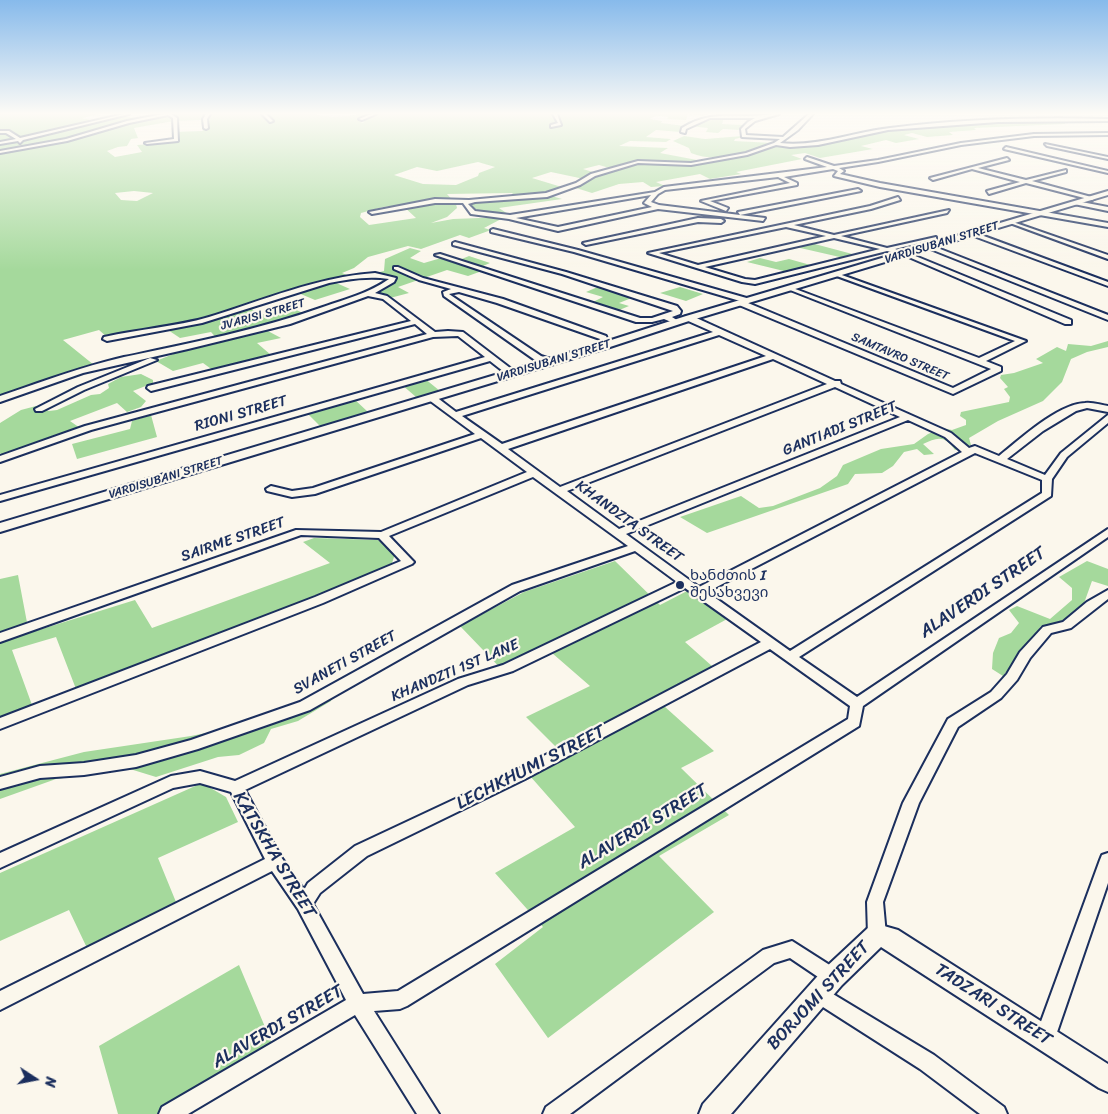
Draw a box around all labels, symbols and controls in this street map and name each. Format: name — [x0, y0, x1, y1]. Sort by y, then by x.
street label: VARDISUBANI STREET — [883, 219, 1001, 267]
street label: JVARISI STREET — [219, 296, 307, 334]
street label: SAMTAVRO STREET — [849, 330, 951, 384]
street label: VARDISUBANI STREET — [495, 337, 613, 385]
street label: RIONI STREET — [193, 392, 289, 436]
street label: GANTIADI STREET — [780, 398, 900, 460]
street label: VARDISUBANI STREET — [107, 454, 225, 502]
street label: KHANDZTA STREET — [572, 477, 686, 567]
street label: SAIRME STREET — [179, 514, 287, 566]
street label: ALAVERDI STREET — [916, 543, 1050, 643]
place label: ხანძთის I შესახვევი — [690, 567, 768, 602]
marker: ხანძთის I შესახვევი — [674, 579, 686, 591]
street label: SVANETI STREET — [290, 627, 400, 699]
street label: KHANDZTI 1ST LANE — [388, 636, 522, 706]
street label: LECHKHUMI STREET — [453, 721, 609, 815]
street label: ALAVERDI STREET — [574, 780, 712, 874]
street label: KATSKHA STREET — [228, 788, 320, 922]
street label: BORJOMI STREET — [763, 937, 875, 1055]
street label: TADZARI STREET — [930, 959, 1056, 1051]
street label: ALAVERDI STREET — [209, 981, 347, 1073]
north arrow — [10, 1054, 60, 1104]
text: N — [37, 1075, 63, 1089]

